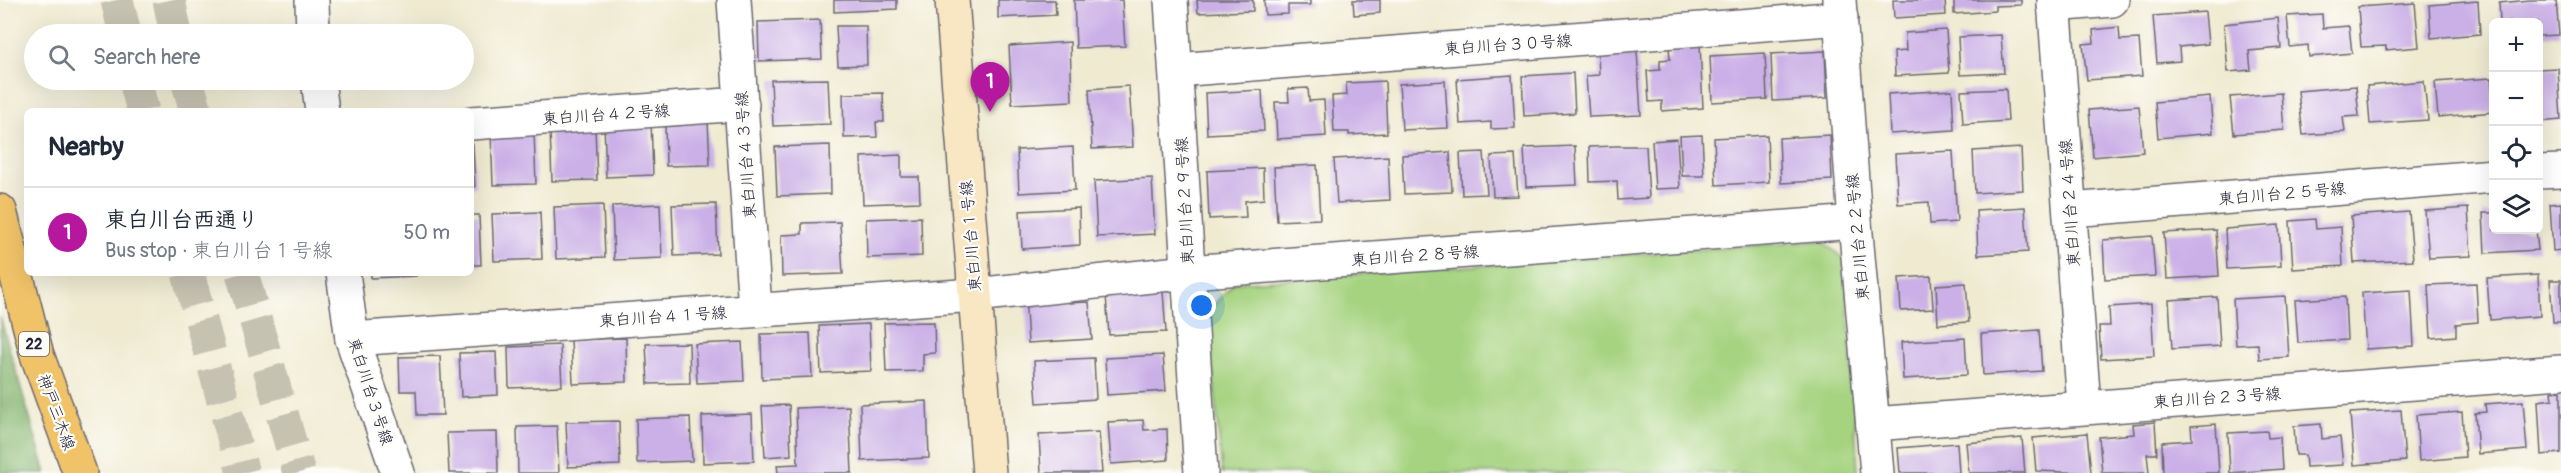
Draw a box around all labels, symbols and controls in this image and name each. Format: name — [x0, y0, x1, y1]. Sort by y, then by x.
map controls — [2489, 18, 2543, 234]
button: + — [2489, 18, 2543, 72]
search box — [24, 24, 474, 90]
street label: 東白川台３０号線 — [1444, 31, 1573, 59]
icon: search — [45, 41, 78, 74]
text: Search here — [93, 43, 200, 71]
pin: 1 — [970, 63, 1010, 112]
button: − — [2489, 72, 2543, 126]
street label: 東白川台４３号線 — [732, 90, 760, 219]
street label: 東白川台４２号線 — [542, 101, 671, 129]
button: locate — [2489, 126, 2543, 180]
text: Nearby — [48, 131, 124, 163]
street label: 東白川台２９号線 — [1172, 137, 1198, 265]
street label: 東白川台２４号線 — [2056, 138, 2084, 267]
street label: 東白川台２２号線 — [1842, 172, 1874, 302]
street label: 東白川台２５号線 — [2217, 178, 2347, 210]
street label: 東白川台１号線 — [956, 179, 986, 293]
button: layers — [2489, 180, 2543, 234]
text: 東白川台西通り — [105, 206, 259, 234]
text: 1 — [64, 220, 71, 245]
text: 50 m — [403, 220, 450, 245]
text: Bus stop · 東白川台１号線 — [105, 238, 332, 263]
street label: 東白川台２８号線 — [1351, 242, 1480, 270]
your location — [1187, 291, 1216, 320]
street label: 東白川台４１号線 — [599, 303, 728, 331]
road number: 22 — [19, 332, 49, 356]
street label: 東白川台３号線 — [343, 335, 397, 448]
street label: 神戸三木線 — [33, 371, 79, 453]
street label: 東白川台２３号線 — [2153, 384, 2282, 412]

